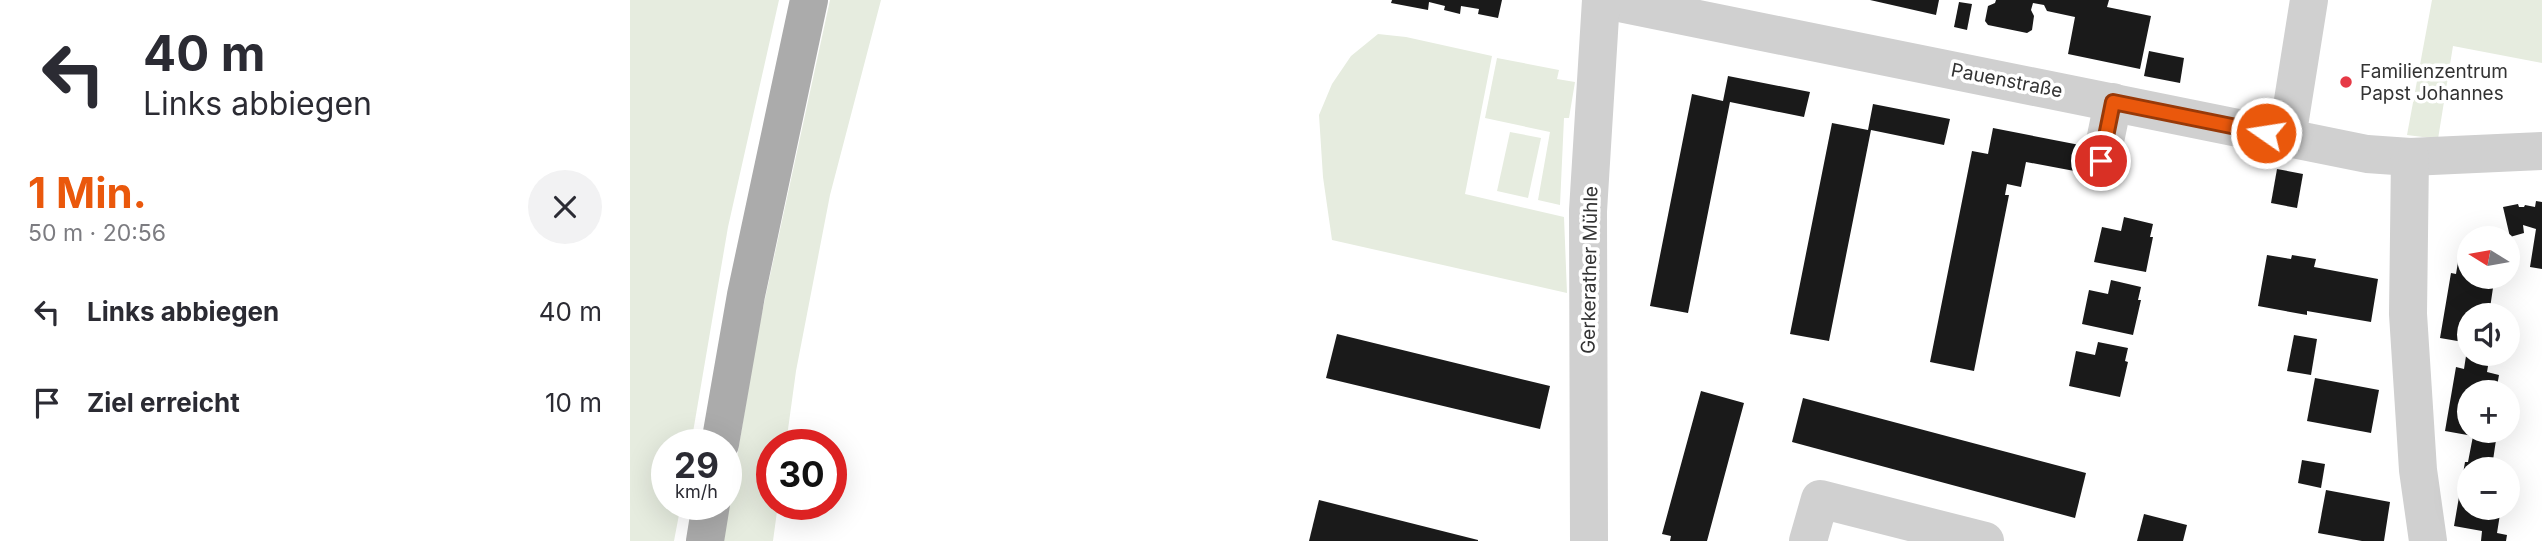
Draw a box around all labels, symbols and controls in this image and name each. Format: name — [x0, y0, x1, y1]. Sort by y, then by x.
text: 40 m — [143, 24, 266, 83]
icon: left — [28, 28, 119, 119]
street label: Pauenstraße — [1949, 58, 2065, 103]
place label: Familienzentrum Papst Johannes — [2360, 60, 2508, 105]
marker: Familienzentrum Papst Johannes — [2338, 74, 2354, 90]
text: Links abbiegen — [143, 84, 372, 123]
position arrow — [2229, 96, 2303, 170]
pin — [2071, 131, 2131, 191]
icon: arrive — [2082, 142, 2120, 180]
text: 1 Min. — [28, 167, 147, 218]
button: close — [528, 170, 602, 244]
street label: Gerkerather Mühle — [1577, 186, 1602, 354]
text: 50 m · 20:56 — [28, 219, 166, 247]
north arrow — [2457, 226, 2520, 289]
map controls — [2457, 226, 2520, 520]
icon: left — [28, 293, 66, 331]
text: Links abbiegen — [87, 296, 279, 327]
text: 40 m — [539, 296, 602, 327]
button: sound — [2457, 303, 2520, 366]
button: + — [2457, 380, 2520, 443]
icon: arrive — [28, 384, 66, 422]
text: Ziel erreicht — [87, 387, 240, 418]
text: 10 m — [545, 387, 602, 418]
speed limit sign: 30 — [756, 429, 847, 520]
text: 29 — [674, 444, 719, 486]
button: − — [2457, 457, 2520, 520]
text: km/h — [675, 481, 718, 502]

